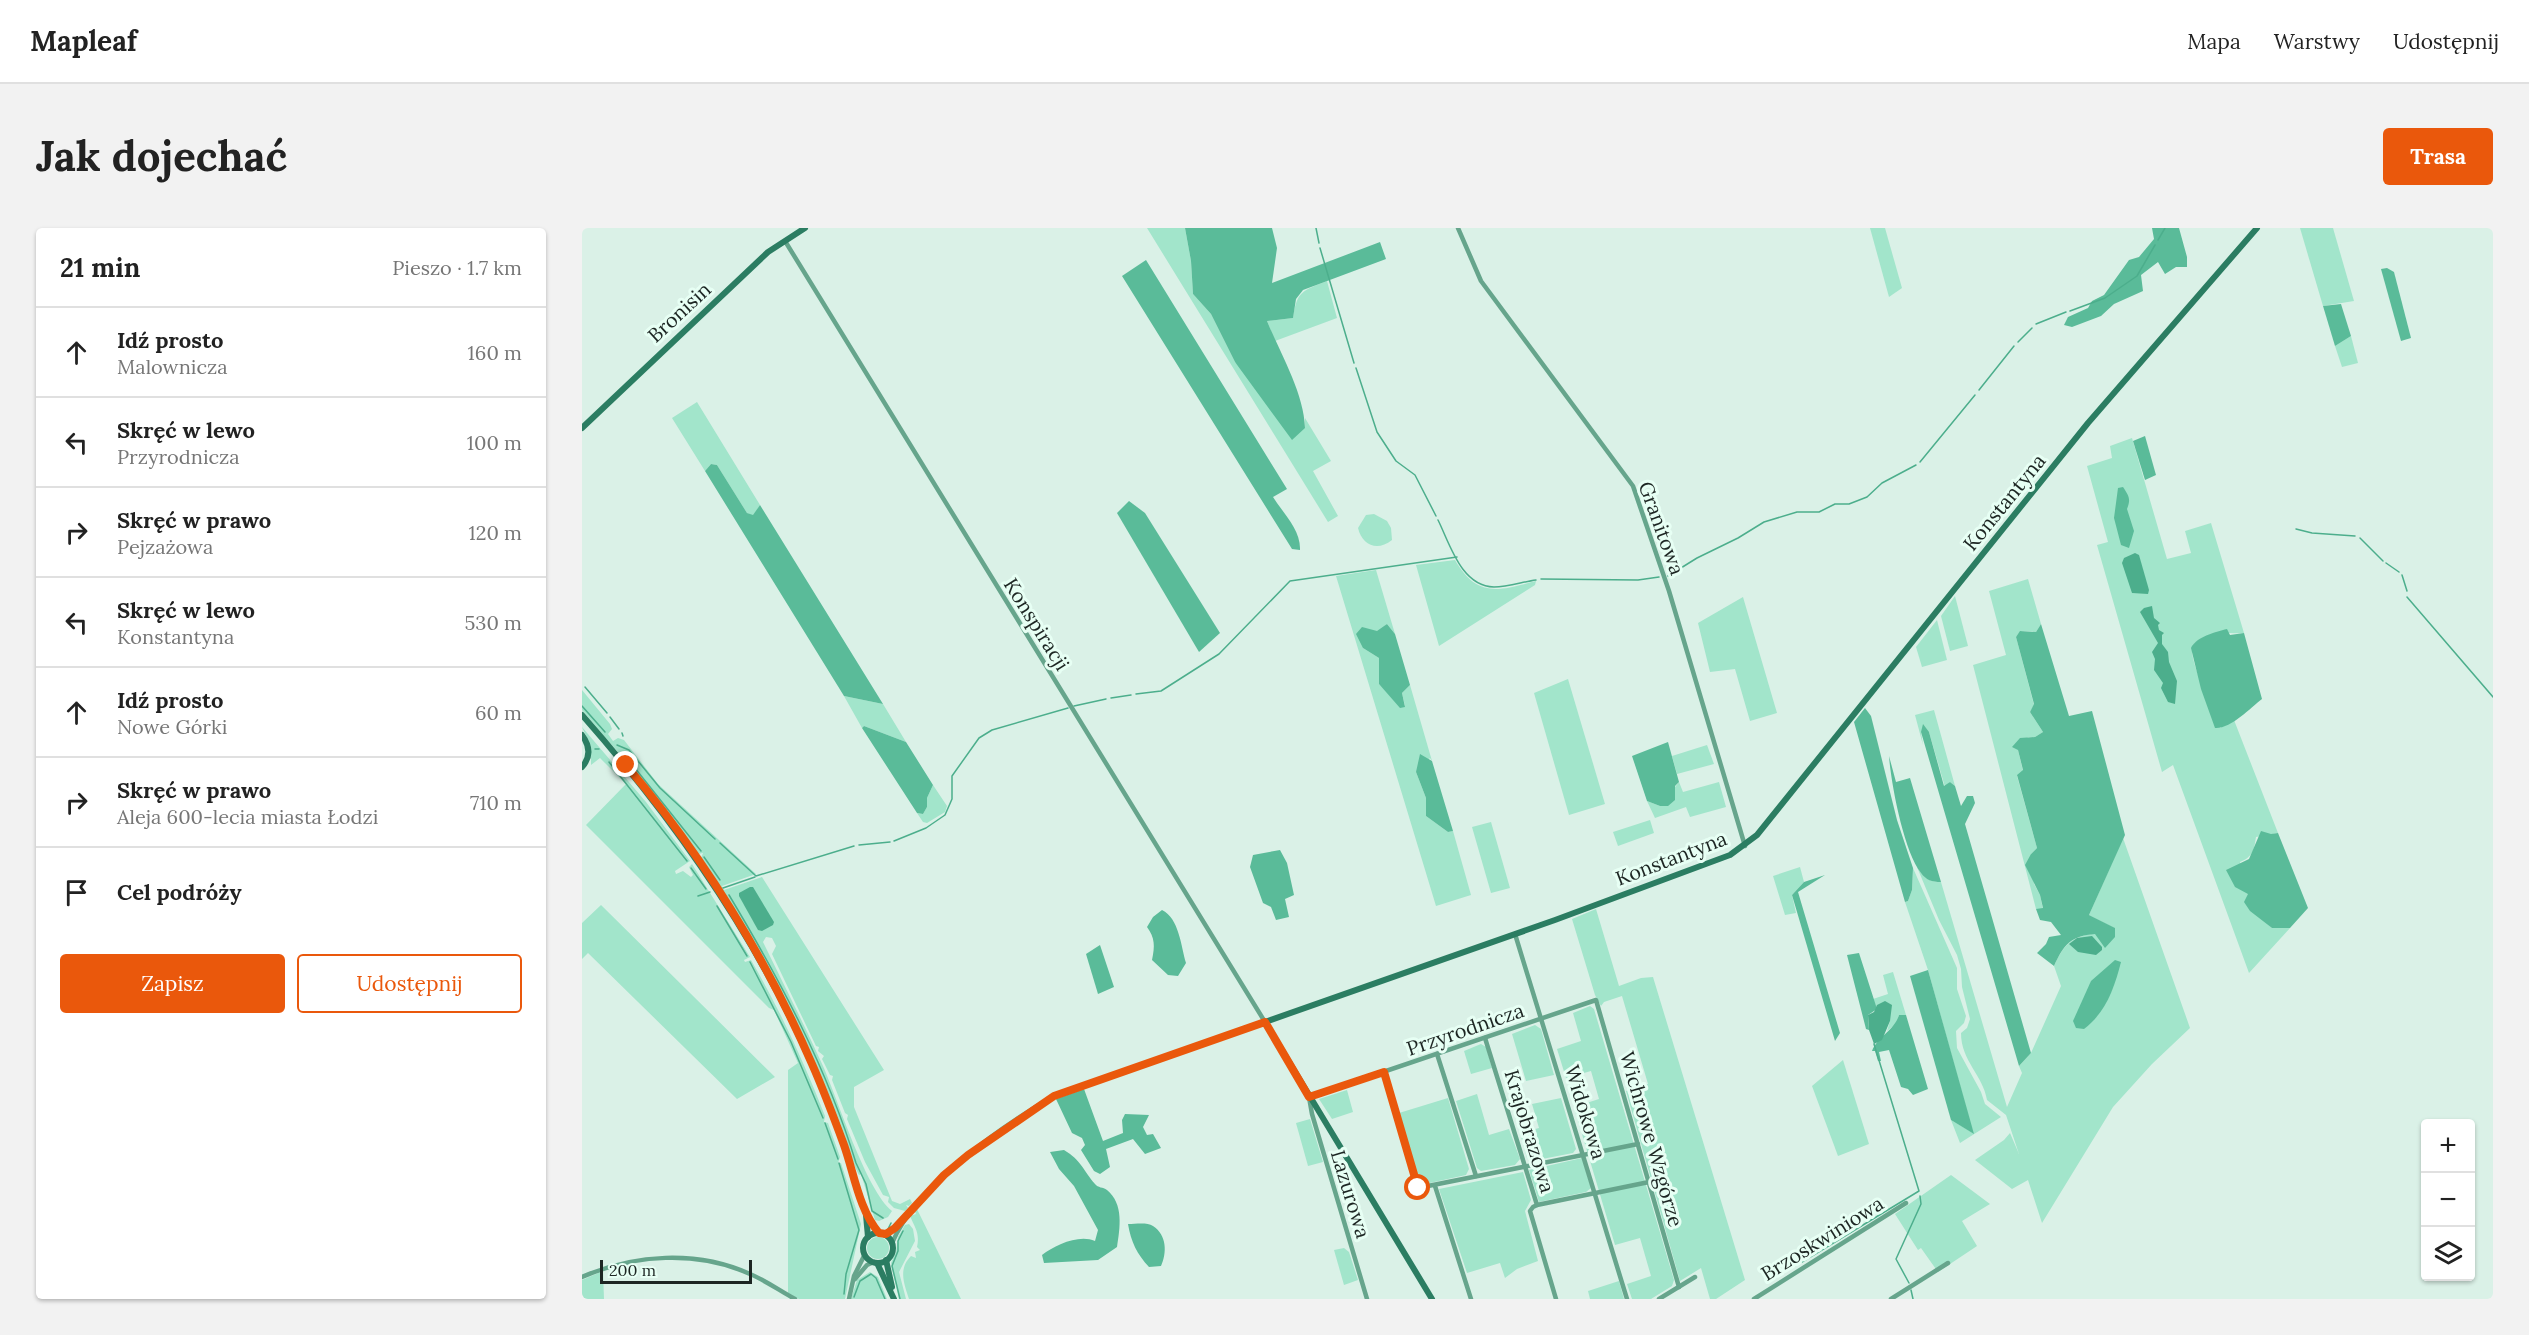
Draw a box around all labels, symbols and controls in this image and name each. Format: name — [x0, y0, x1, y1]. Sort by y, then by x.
text: Mapleaf — [30, 23, 137, 59]
text: Mapa — [2187, 28, 2241, 55]
text: Warstwy — [2274, 28, 2360, 55]
text: Udostępnij — [2393, 28, 2499, 55]
button: Trasa — [2383, 128, 2493, 185]
text: Jak dojechać — [36, 129, 287, 183]
text: 21 min — [60, 251, 140, 284]
text: Pieszo · 1.7 km — [392, 255, 522, 280]
street label: Bronisin — [642, 277, 716, 347]
text: Idź prosto — [117, 326, 223, 354]
icon: ahead — [60, 336, 93, 369]
text: 160 m — [468, 340, 522, 365]
text: Malownicza — [117, 354, 227, 379]
text: Skręć w lewo — [117, 416, 255, 444]
icon: left — [60, 426, 93, 459]
text: 100 m — [467, 430, 522, 455]
text: Przyrodnicza — [117, 444, 240, 469]
street label: Konstantyna — [1957, 449, 2051, 555]
street label: Granitowa — [1634, 478, 1690, 578]
text: Skręć w prawo — [117, 506, 271, 534]
icon: right — [60, 516, 93, 549]
text: 120 m — [468, 520, 522, 545]
text: Pejzażowa — [117, 534, 213, 559]
street label: Konspiracji — [999, 573, 1075, 675]
text: Skręć w lewo — [117, 596, 255, 624]
icon: left — [60, 606, 93, 639]
text: 530 m — [464, 610, 522, 635]
text: Konstantyna — [117, 624, 234, 649]
text: Idź prosto — [117, 686, 223, 714]
icon: ahead — [60, 696, 93, 729]
text: 60 m — [475, 700, 522, 725]
text: Nowe Górki — [117, 714, 227, 739]
route end — [612, 751, 638, 777]
text: Skręć w prawo — [117, 776, 271, 804]
icon: right — [60, 786, 93, 819]
text: 710 m — [470, 790, 522, 815]
text: Aleja 600-lecia miasta Łodzi — [117, 804, 378, 829]
street label: Konstantyna — [1612, 825, 1730, 891]
icon: arrive — [60, 876, 93, 909]
text: Cel podróży — [117, 878, 242, 906]
button: Zapisz — [60, 954, 285, 1013]
button: Udostępnij — [297, 954, 522, 1013]
street label: Przyrodnicza — [1403, 997, 1527, 1061]
street label: Wichrowe Wzgórze — [1615, 1049, 1689, 1230]
street label: Widokowa — [1560, 1062, 1612, 1162]
street label: Krajobrazowa — [1499, 1066, 1561, 1196]
map controls — [2421, 1119, 2475, 1281]
button: + — [2421, 1119, 2475, 1173]
street label: Lazurowa — [1326, 1147, 1376, 1241]
button: − — [2421, 1173, 2475, 1227]
route start — [1404, 1174, 1430, 1200]
street label: Brzoskwiniowa — [1756, 1190, 1888, 1286]
button: layers — [2421, 1227, 2475, 1281]
scale bar — [600, 1257, 752, 1284]
text: 200 m — [609, 1260, 656, 1280]

